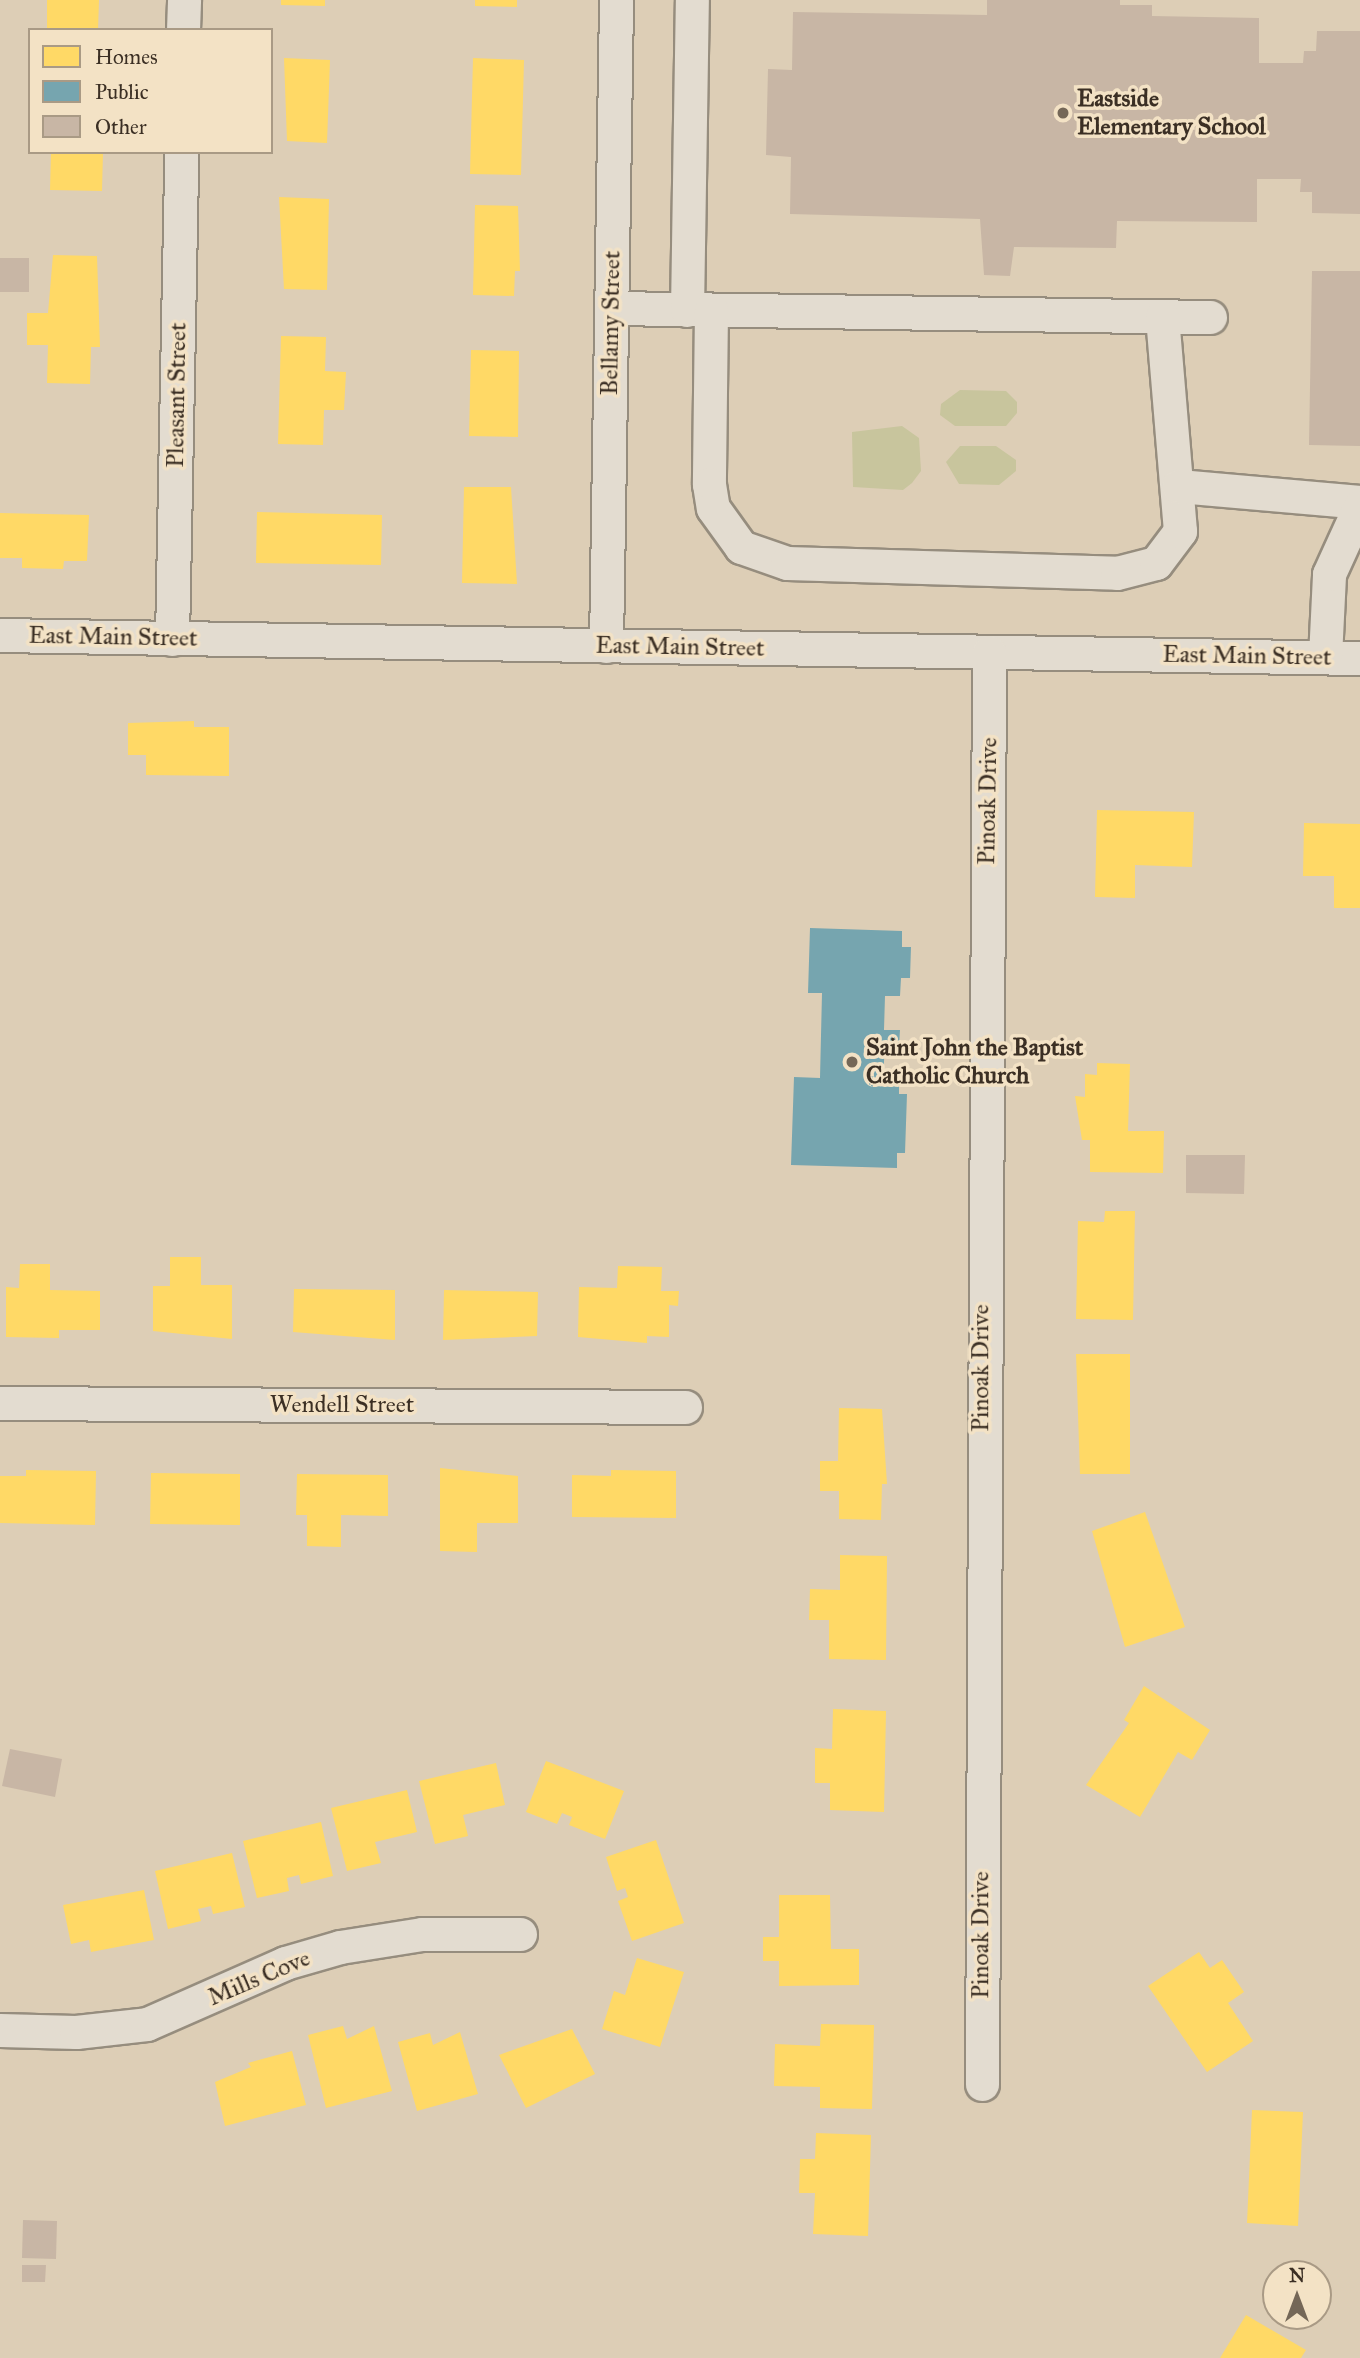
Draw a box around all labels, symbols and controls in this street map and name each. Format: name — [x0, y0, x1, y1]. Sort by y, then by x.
legend — [28, 28, 273, 154]
text: Homes — [95, 44, 158, 70]
text: Public — [95, 79, 149, 105]
place label: Eastside Elementary School — [1077, 85, 1266, 141]
marker: Eastside Elementary School — [1055, 105, 1071, 121]
text: Other — [95, 114, 147, 140]
street label: Bellamy Street — [595, 250, 627, 396]
street label: Pleasant Street — [161, 322, 193, 468]
street label: East Main Street — [28, 621, 198, 653]
street label: East Main Street — [595, 631, 765, 663]
street label: East Main Street — [1162, 640, 1332, 672]
street label: Pinoak Drive — [972, 737, 1004, 865]
place label: Saint John the Baptist Catholic Church — [866, 1034, 1083, 1090]
marker: Saint John the Baptist Catholic Church — [844, 1054, 860, 1070]
street label: Pinoak Drive — [967, 1304, 995, 1432]
street label: Wendell Street — [270, 1391, 414, 1419]
street label: Pinoak Drive — [967, 1871, 995, 1999]
street label: Mills Cove — [204, 1944, 314, 2012]
north arrow — [1262, 2260, 1332, 2330]
text: N — [1289, 2264, 1305, 2287]

